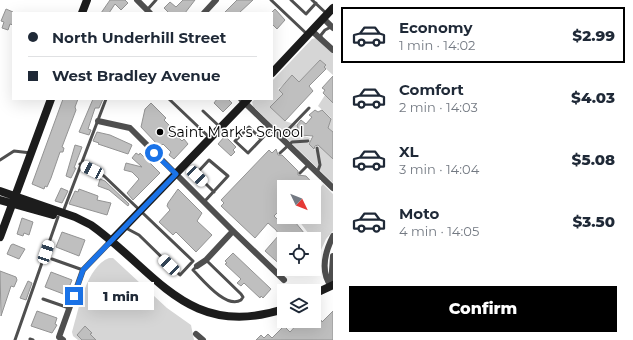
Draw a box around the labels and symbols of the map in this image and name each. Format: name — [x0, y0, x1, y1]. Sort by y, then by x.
place label: Saint Mark's School — [168, 123, 303, 141]
marker: Saint Mark's School — [155, 127, 165, 137]
route start — [145, 144, 163, 162]
car — [79, 159, 105, 181]
car — [184, 163, 210, 189]
north arrow — [277, 180, 321, 224]
car — [36, 239, 56, 265]
car — [156, 252, 182, 278]
callout: 1 min — [88, 282, 154, 310]
route end — [65, 287, 83, 305]

